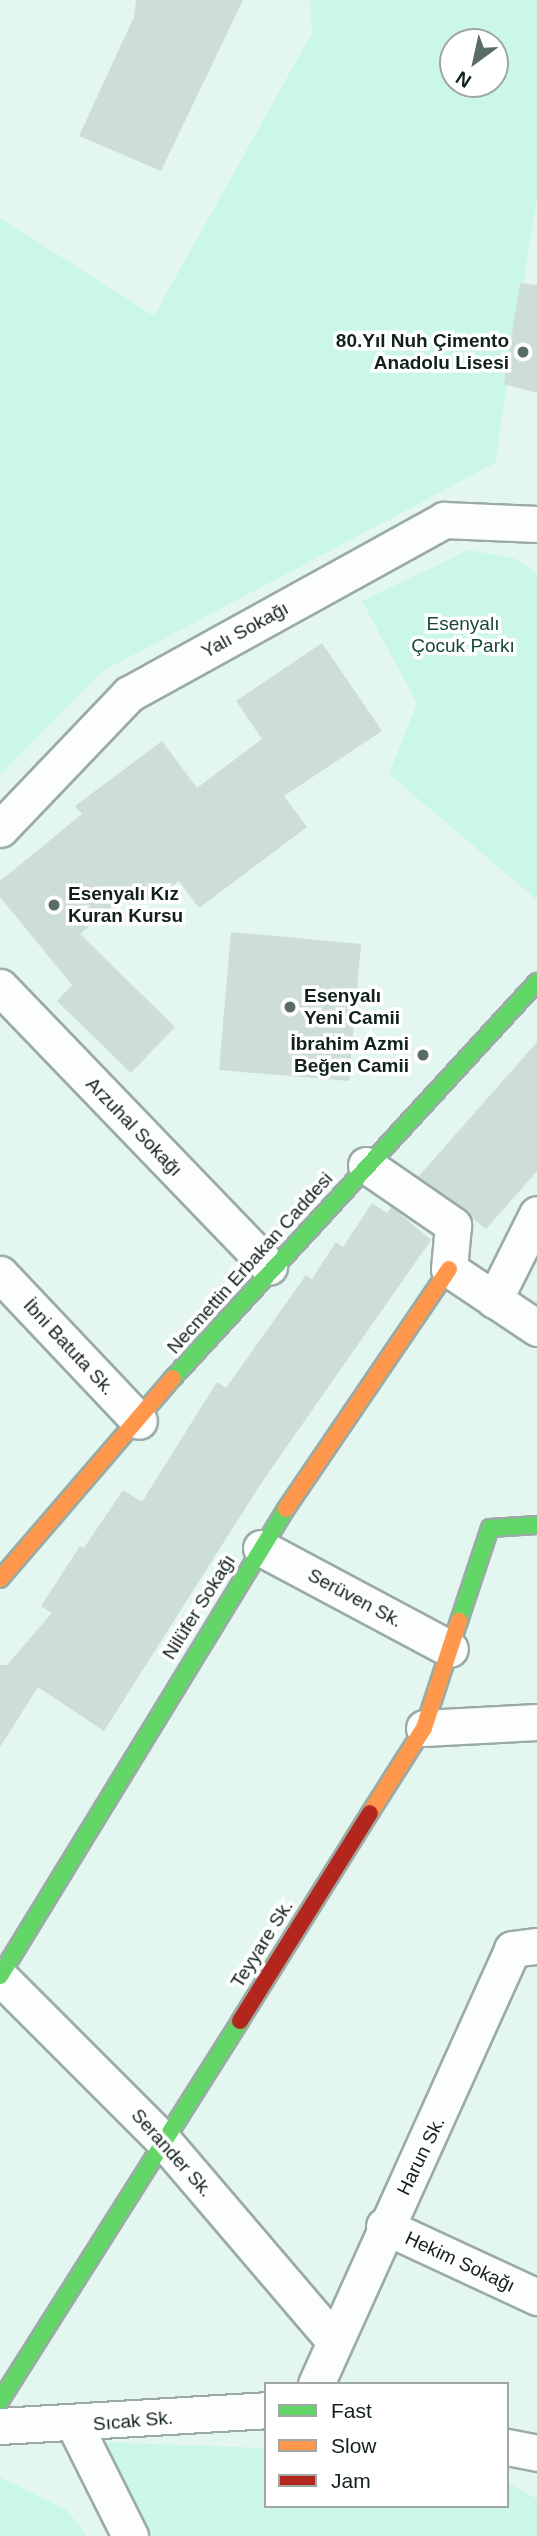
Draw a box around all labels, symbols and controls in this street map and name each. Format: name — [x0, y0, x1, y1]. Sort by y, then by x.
north arrow — [439, 28, 509, 98]
text: N — [452, 67, 475, 92]
place label: 80.Yıl Nuh Çimento Anadolu Lisesi — [336, 330, 509, 374]
marker: 80.Yıl Nuh Çimento Anadolu Lisesi — [515, 344, 531, 360]
street label: Yalı Sokağı — [198, 597, 292, 663]
park label: Esenyalı Çocuk Parkı — [411, 613, 515, 657]
place label: Esenyalı Kız Kuran Kursu — [68, 883, 183, 927]
marker: Esenyalı Kız Kuran Kursu — [46, 897, 62, 913]
place label: Esenyalı Yeni Camii — [304, 985, 400, 1029]
marker: Esenyalı Yeni Camii — [282, 999, 298, 1015]
place label: İbrahim Azmi Beğen Camii — [290, 1033, 409, 1077]
marker: İbrahim Azmi Beğen Camii — [415, 1047, 431, 1063]
street label: Arzuhal Sokağı — [81, 1073, 187, 1181]
street label: Necmettin Erbakan Caddesi — [162, 1167, 338, 1359]
street label: İbni Batuta Sk. — [19, 1294, 119, 1400]
street label: Nilüfer Sokağı — [158, 1550, 240, 1664]
street label: Serüven Sk. — [304, 1564, 406, 1632]
street label: Teyyare Sk. — [226, 1896, 298, 1992]
street label: Serander Sk. — [126, 2104, 218, 2202]
street label: Harun Sk. — [392, 2113, 450, 2199]
street label: Hekim Sokağı — [402, 2227, 518, 2297]
legend — [264, 2382, 509, 2508]
text: Fast — [331, 2399, 372, 2422]
street label: Sıcak Sk. — [92, 2406, 174, 2436]
text: Slow — [331, 2434, 377, 2457]
text: Jam — [331, 2469, 371, 2492]

